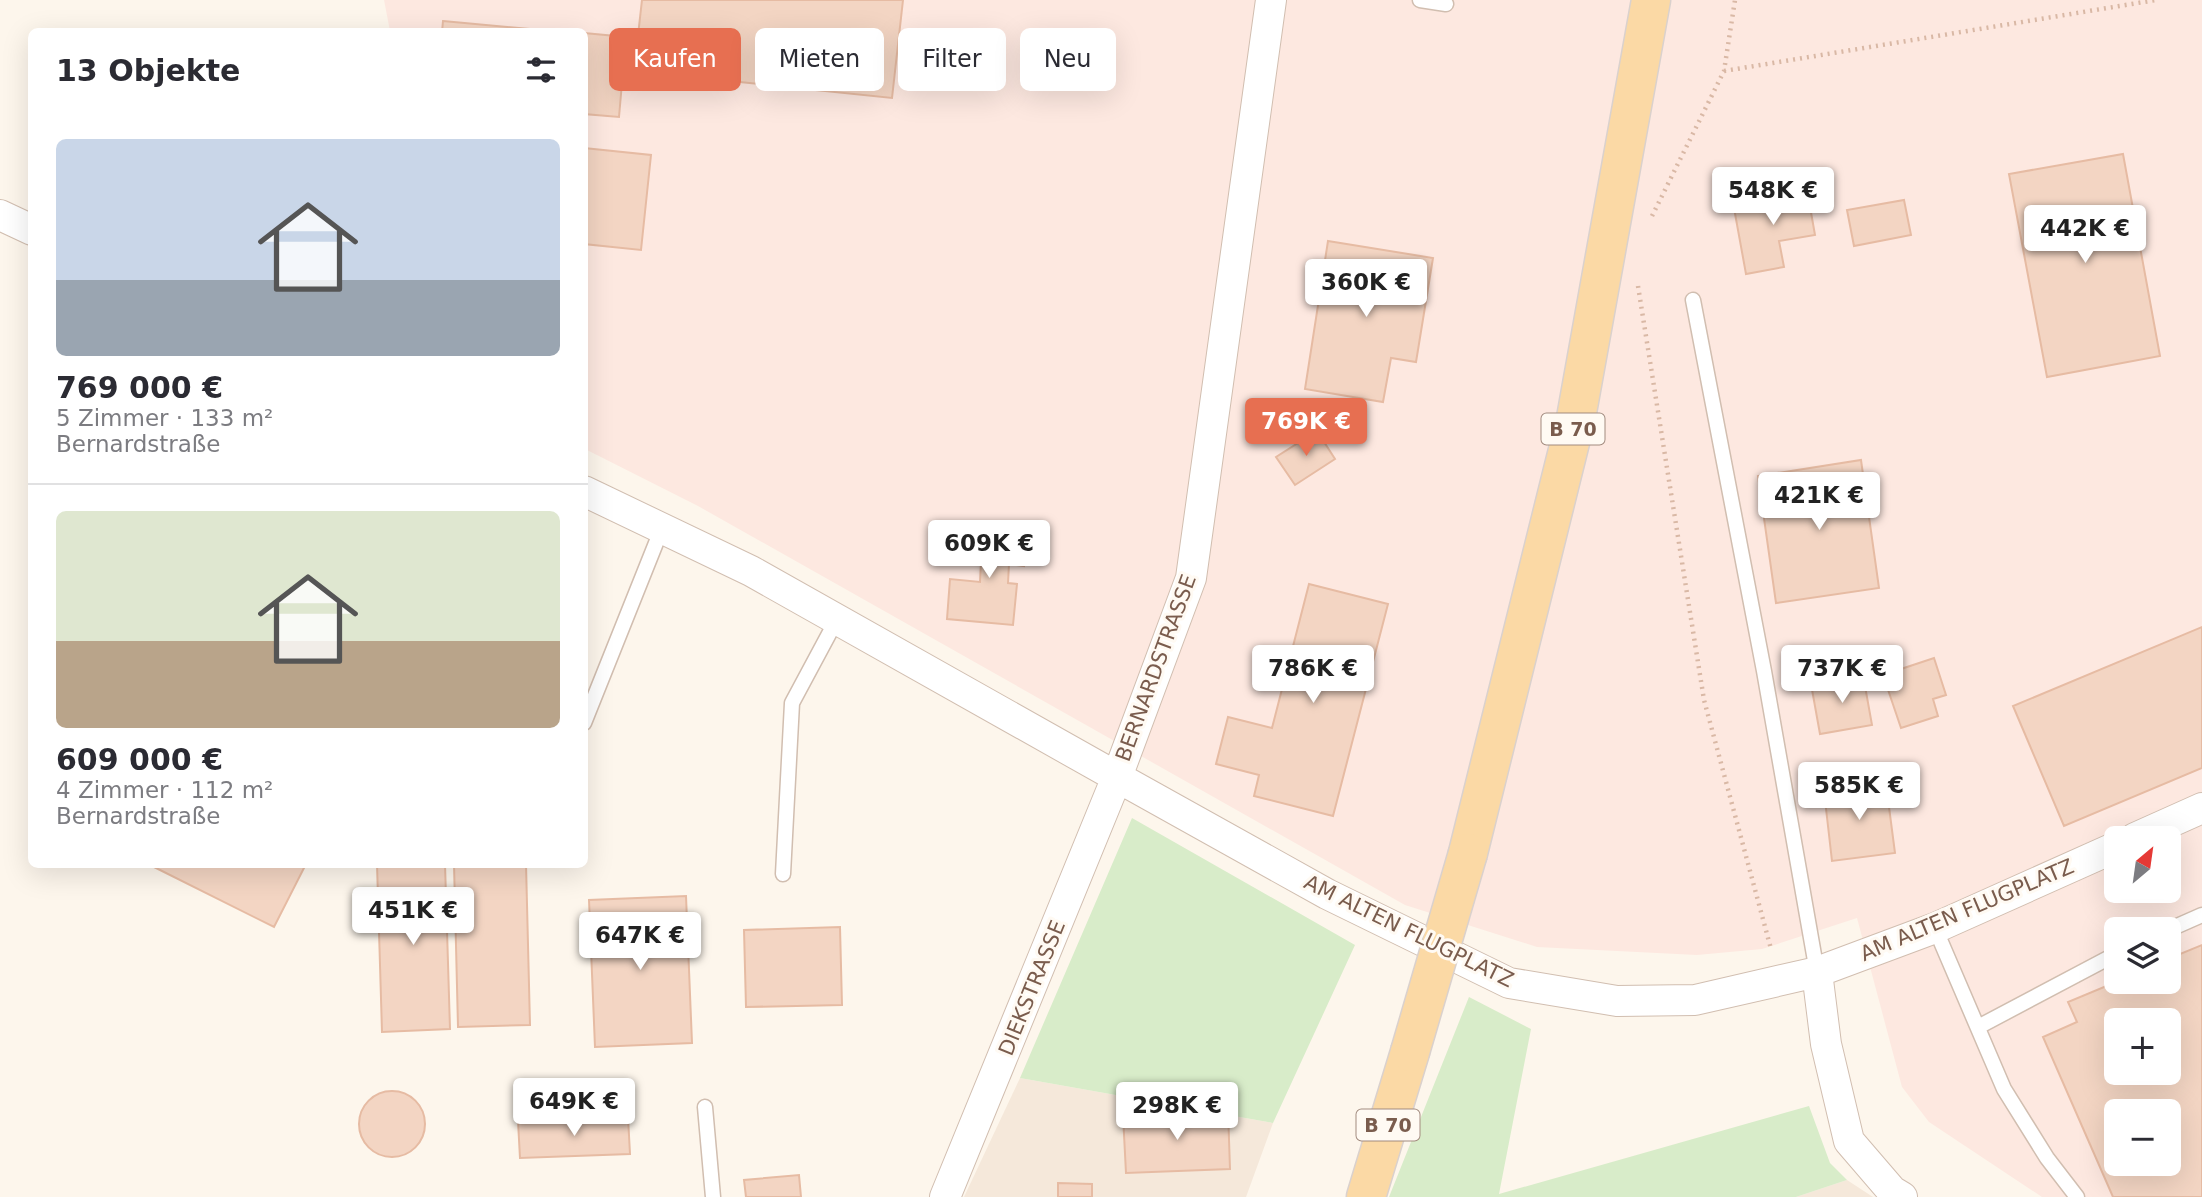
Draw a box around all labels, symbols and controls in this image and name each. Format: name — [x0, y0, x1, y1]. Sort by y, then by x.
chip: Kaufen — [609, 28, 741, 91]
chip: Mieten — [755, 28, 884, 91]
chip: Filter — [898, 28, 1006, 91]
chip: Neu — [1020, 28, 1116, 91]
icon: filters — [522, 51, 560, 89]
text: 13 Objekte — [56, 53, 240, 88]
pin: 548K € — [1716, 168, 1830, 227]
text: 548K € — [1728, 177, 1818, 203]
icon: home — [245, 184, 371, 310]
pin: 442K € — [2028, 205, 2142, 265]
text: 442K € — [2040, 215, 2130, 241]
pin: 360K € — [1309, 260, 1423, 319]
text: 360K € — [1321, 269, 1411, 295]
text: 769 000 € — [56, 370, 223, 405]
pin: 769K € — [1249, 398, 1363, 458]
text: 5 Zimmer · 133 m² — [56, 405, 273, 431]
text: 769K € — [1261, 408, 1351, 434]
road number: B 70 — [1542, 414, 1604, 444]
text: Bernardstraße — [56, 431, 221, 457]
pin: 421K € — [1762, 472, 1876, 532]
text: 421K € — [1774, 482, 1864, 508]
pin: 609K € — [932, 520, 1046, 580]
text: 609K € — [944, 530, 1034, 556]
icon: home — [245, 556, 371, 682]
street label: BERNARDSTRASSE — [1111, 571, 1201, 765]
pin: 786K € — [1256, 646, 1370, 705]
pin: 737K € — [1785, 646, 1899, 705]
text: 786K € — [1268, 655, 1358, 681]
text: 737K € — [1797, 655, 1887, 681]
text: 609 000 € — [56, 742, 223, 777]
pin: 585K € — [1802, 762, 1916, 822]
text: 585K € — [1814, 772, 1904, 798]
text: 4 Zimmer · 112 m² — [56, 777, 273, 803]
text: Bernardstraße — [56, 803, 221, 829]
north arrow — [2104, 826, 2180, 903]
map controls — [2104, 826, 2181, 1176]
street label: AM ALTEN FLUGPLATZ — [1856, 854, 2078, 966]
street label: AM ALTEN FLUGPLATZ — [1300, 870, 1518, 992]
pin: 451K € — [356, 888, 470, 947]
text: 451K € — [368, 897, 458, 923]
pin: 647K € — [583, 912, 697, 972]
street label: DIEKSTRASSE — [994, 917, 1070, 1059]
button: layers — [2104, 917, 2181, 994]
text: 647K € — [595, 922, 685, 948]
button: + — [2104, 1008, 2181, 1085]
pin: 649K € — [517, 1078, 631, 1138]
pin: 298K € — [1120, 1082, 1234, 1142]
text: 649K € — [529, 1088, 619, 1114]
text: 298K € — [1132, 1092, 1222, 1118]
button: − — [2104, 1099, 2181, 1176]
road number: B 70 — [1356, 1110, 1420, 1140]

